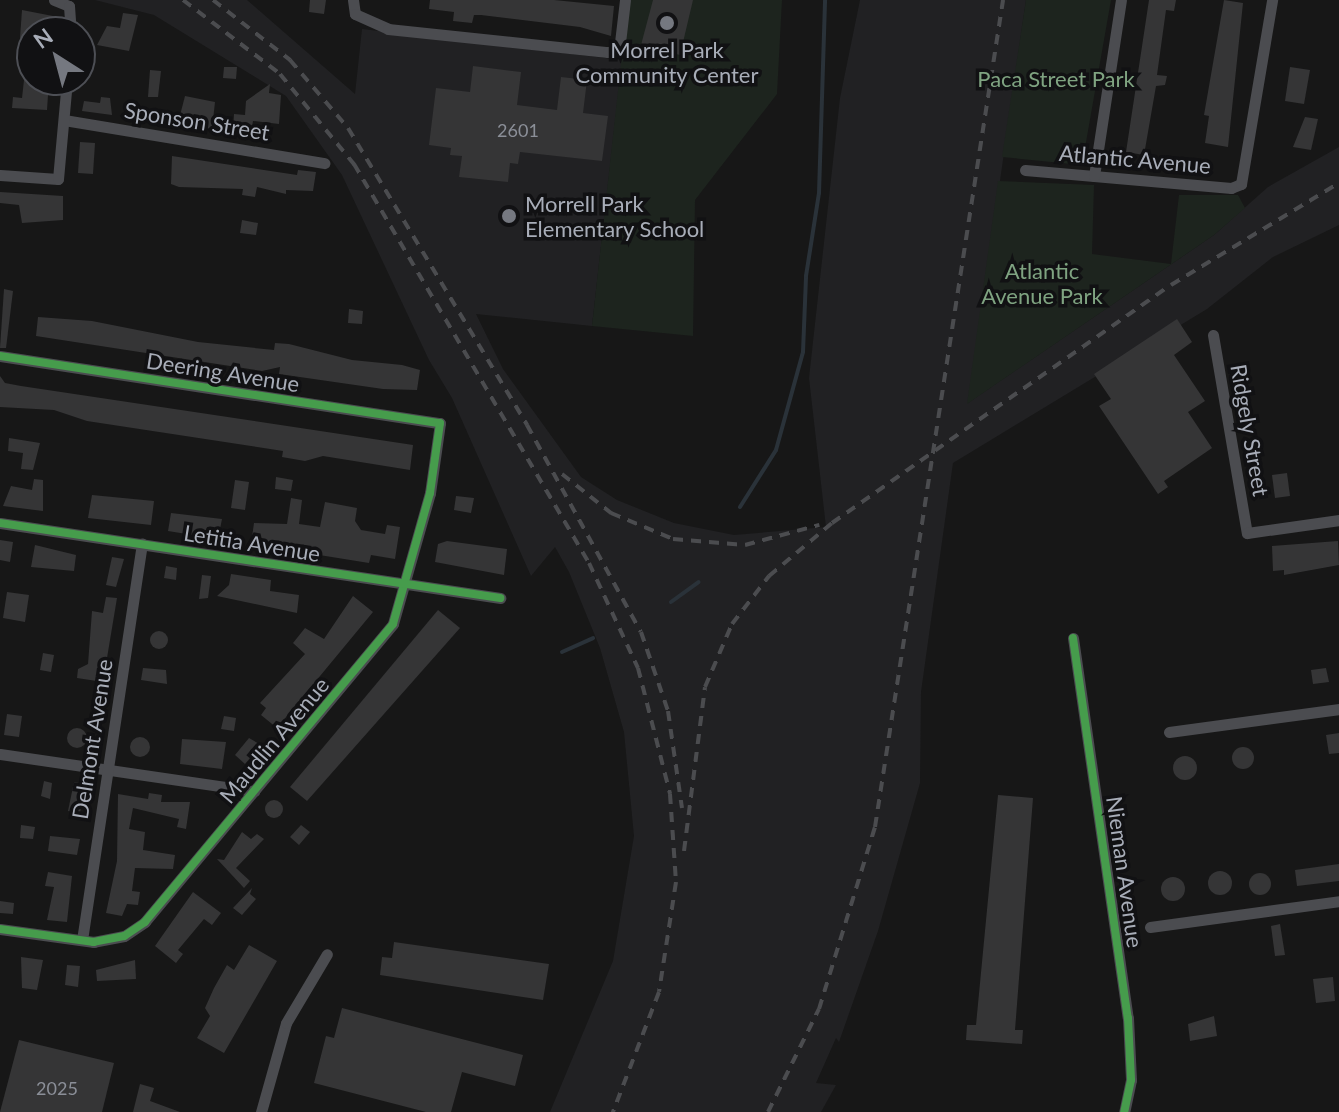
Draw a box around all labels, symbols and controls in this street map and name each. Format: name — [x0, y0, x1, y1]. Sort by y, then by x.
marker: Morrel Park Community Center — [658, 14, 676, 32]
north arrow — [16, 16, 96, 96]
text: N — [28, 22, 58, 54]
place label: Morrel Park Community Center — [575, 36, 759, 88]
park label: Paca Street Park — [977, 66, 1135, 92]
street label: Sponson Street — [123, 96, 271, 146]
house number: 2601 — [497, 119, 539, 141]
street label: Atlantic Avenue — [1058, 139, 1212, 179]
place label: Morrell Park Elementary School — [525, 190, 705, 242]
marker: Morrell Park Elementary School — [500, 207, 518, 225]
park label: Atlantic Avenue Park — [981, 257, 1103, 308]
street label: Deering Avenue — [144, 347, 302, 397]
street label: Ridgely Street — [1225, 362, 1275, 498]
street label: Letitia Avenue — [182, 519, 322, 567]
street label: Delmont Avenue — [66, 657, 118, 821]
street label: Maudlin Avenue — [213, 671, 335, 809]
street label: Nieman Avenue — [1101, 794, 1149, 950]
house number: 2025 — [36, 1077, 78, 1099]

